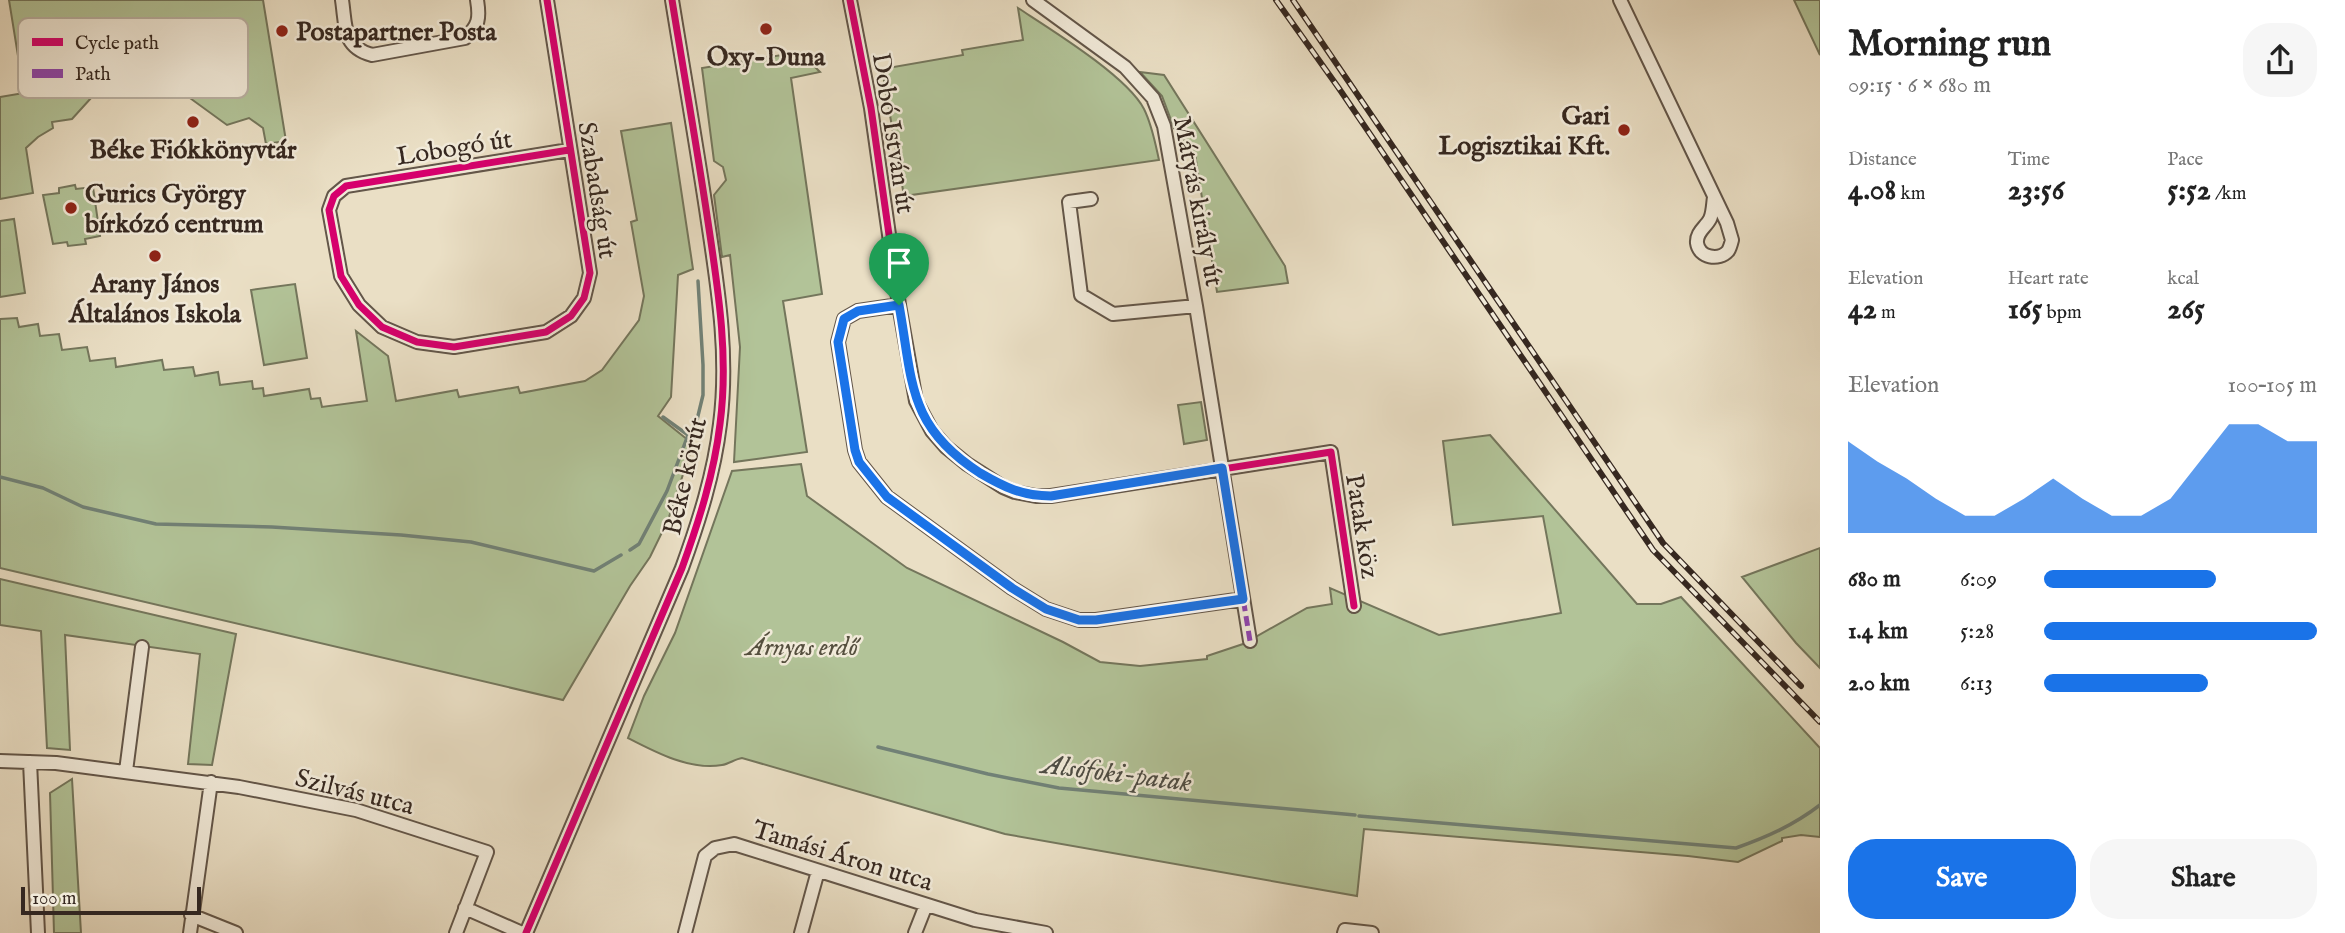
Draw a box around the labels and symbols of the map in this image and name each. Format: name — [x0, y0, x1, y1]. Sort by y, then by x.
place label: Postapartner Posta — [296, 16, 497, 49]
legend — [18, 18, 248, 98]
marker: Oxy-Duna — [758, 21, 774, 37]
marker: Postapartner Posta — [274, 23, 290, 39]
text: Cycle path — [75, 32, 159, 56]
place label: Oxy-Duna — [707, 41, 826, 74]
street label: Dobó István út — [864, 50, 922, 216]
text: Path — [75, 63, 111, 87]
place label: Gari Logisztikai Kft. — [1439, 100, 1610, 163]
street label: Mátyás király út — [1165, 113, 1230, 289]
marker: Béke Fiókkönyvtár — [185, 114, 201, 130]
street label: Szabadság út — [569, 119, 624, 261]
marker: Gari Logisztikai Kft. — [1616, 122, 1632, 138]
street label: Lobogó út — [394, 123, 515, 174]
place label: Béke Fiókkönyvtár — [90, 134, 297, 167]
place label: Gurics György bírkózó centrum — [84, 178, 264, 241]
marker: Gurics György bírkózó centrum — [63, 200, 79, 216]
pin — [869, 233, 929, 305]
marker: Arany János Általános Iskola — [147, 248, 163, 264]
place label: Arany János Általános Iskola — [68, 268, 242, 331]
street label: Béke körút — [656, 414, 715, 539]
street label: Patak köz — [1337, 472, 1386, 581]
park label: Árnyas erdő — [743, 631, 862, 664]
water label: Alsófoki-patak — [1037, 748, 1194, 801]
street label: Szilvás utca — [292, 762, 418, 823]
street label: Tamási Áron utca — [748, 813, 937, 900]
scale bar — [21, 884, 201, 916]

